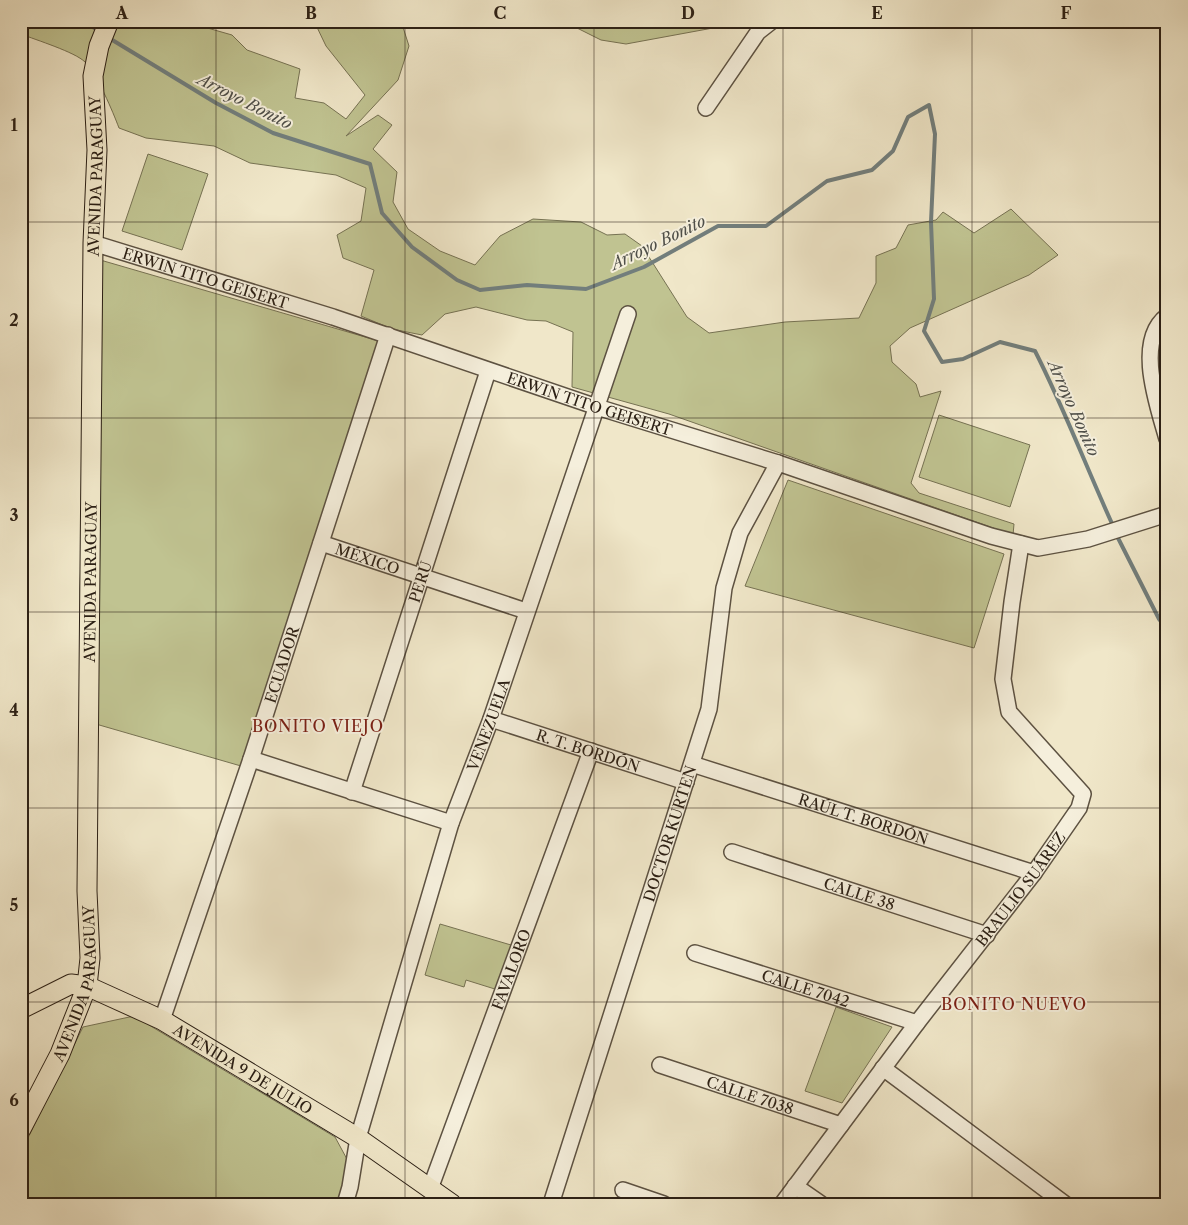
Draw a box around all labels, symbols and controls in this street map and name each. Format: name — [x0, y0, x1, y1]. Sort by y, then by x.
text: A — [115, 3, 129, 23]
text: B — [305, 3, 317, 23]
text: C — [494, 3, 506, 23]
text: D — [681, 3, 695, 23]
text: E — [871, 3, 883, 23]
text: F — [1061, 3, 1072, 23]
water label: Arroyo Bonito — [192, 67, 296, 133]
street label: AVENIDA PARAGUAY — [83, 95, 107, 258]
text: 1 — [10, 115, 18, 135]
water label: Arroyo Bonito — [605, 210, 709, 275]
street label: ERWIN TITO GEISERT — [120, 243, 292, 313]
text: 2 — [9, 310, 19, 330]
water label: Arroyo Bonito — [1043, 354, 1104, 459]
street label: ERWIN TITO GEISERT — [505, 368, 675, 439]
street label: AVENIDA PARAGUAY — [80, 501, 100, 664]
text: 3 — [9, 505, 19, 525]
street label: MÉXICO — [333, 539, 402, 578]
street label: PERÚ — [404, 558, 436, 605]
street label: ECUADOR — [260, 623, 303, 705]
street label: VENEZUELA — [462, 675, 514, 774]
text: 4 — [9, 700, 19, 720]
district label: BONITO VIEJO — [252, 716, 384, 736]
street label: R. T. BORDÓN — [534, 725, 642, 776]
street label: DOCTOR KURTEN — [639, 763, 700, 904]
street label: RAÚL T. BORDÓN — [796, 789, 931, 848]
street label: BRAULIO SUÁREZ — [971, 828, 1069, 950]
street label: CALLE 38 — [821, 873, 898, 914]
text: 5 — [10, 895, 19, 915]
street label: AVENIDA PARAGUAY — [48, 905, 100, 1065]
street label: FAVALORO — [487, 926, 534, 1013]
street label: CALLE 7042 — [759, 965, 852, 1011]
district label: BONITO NUEVO — [941, 994, 1087, 1014]
street label: AVENIDA 9 DE JULIO — [169, 1019, 316, 1118]
street label: CALLE 7038 — [704, 1072, 796, 1118]
text: 6 — [9, 1090, 19, 1110]

